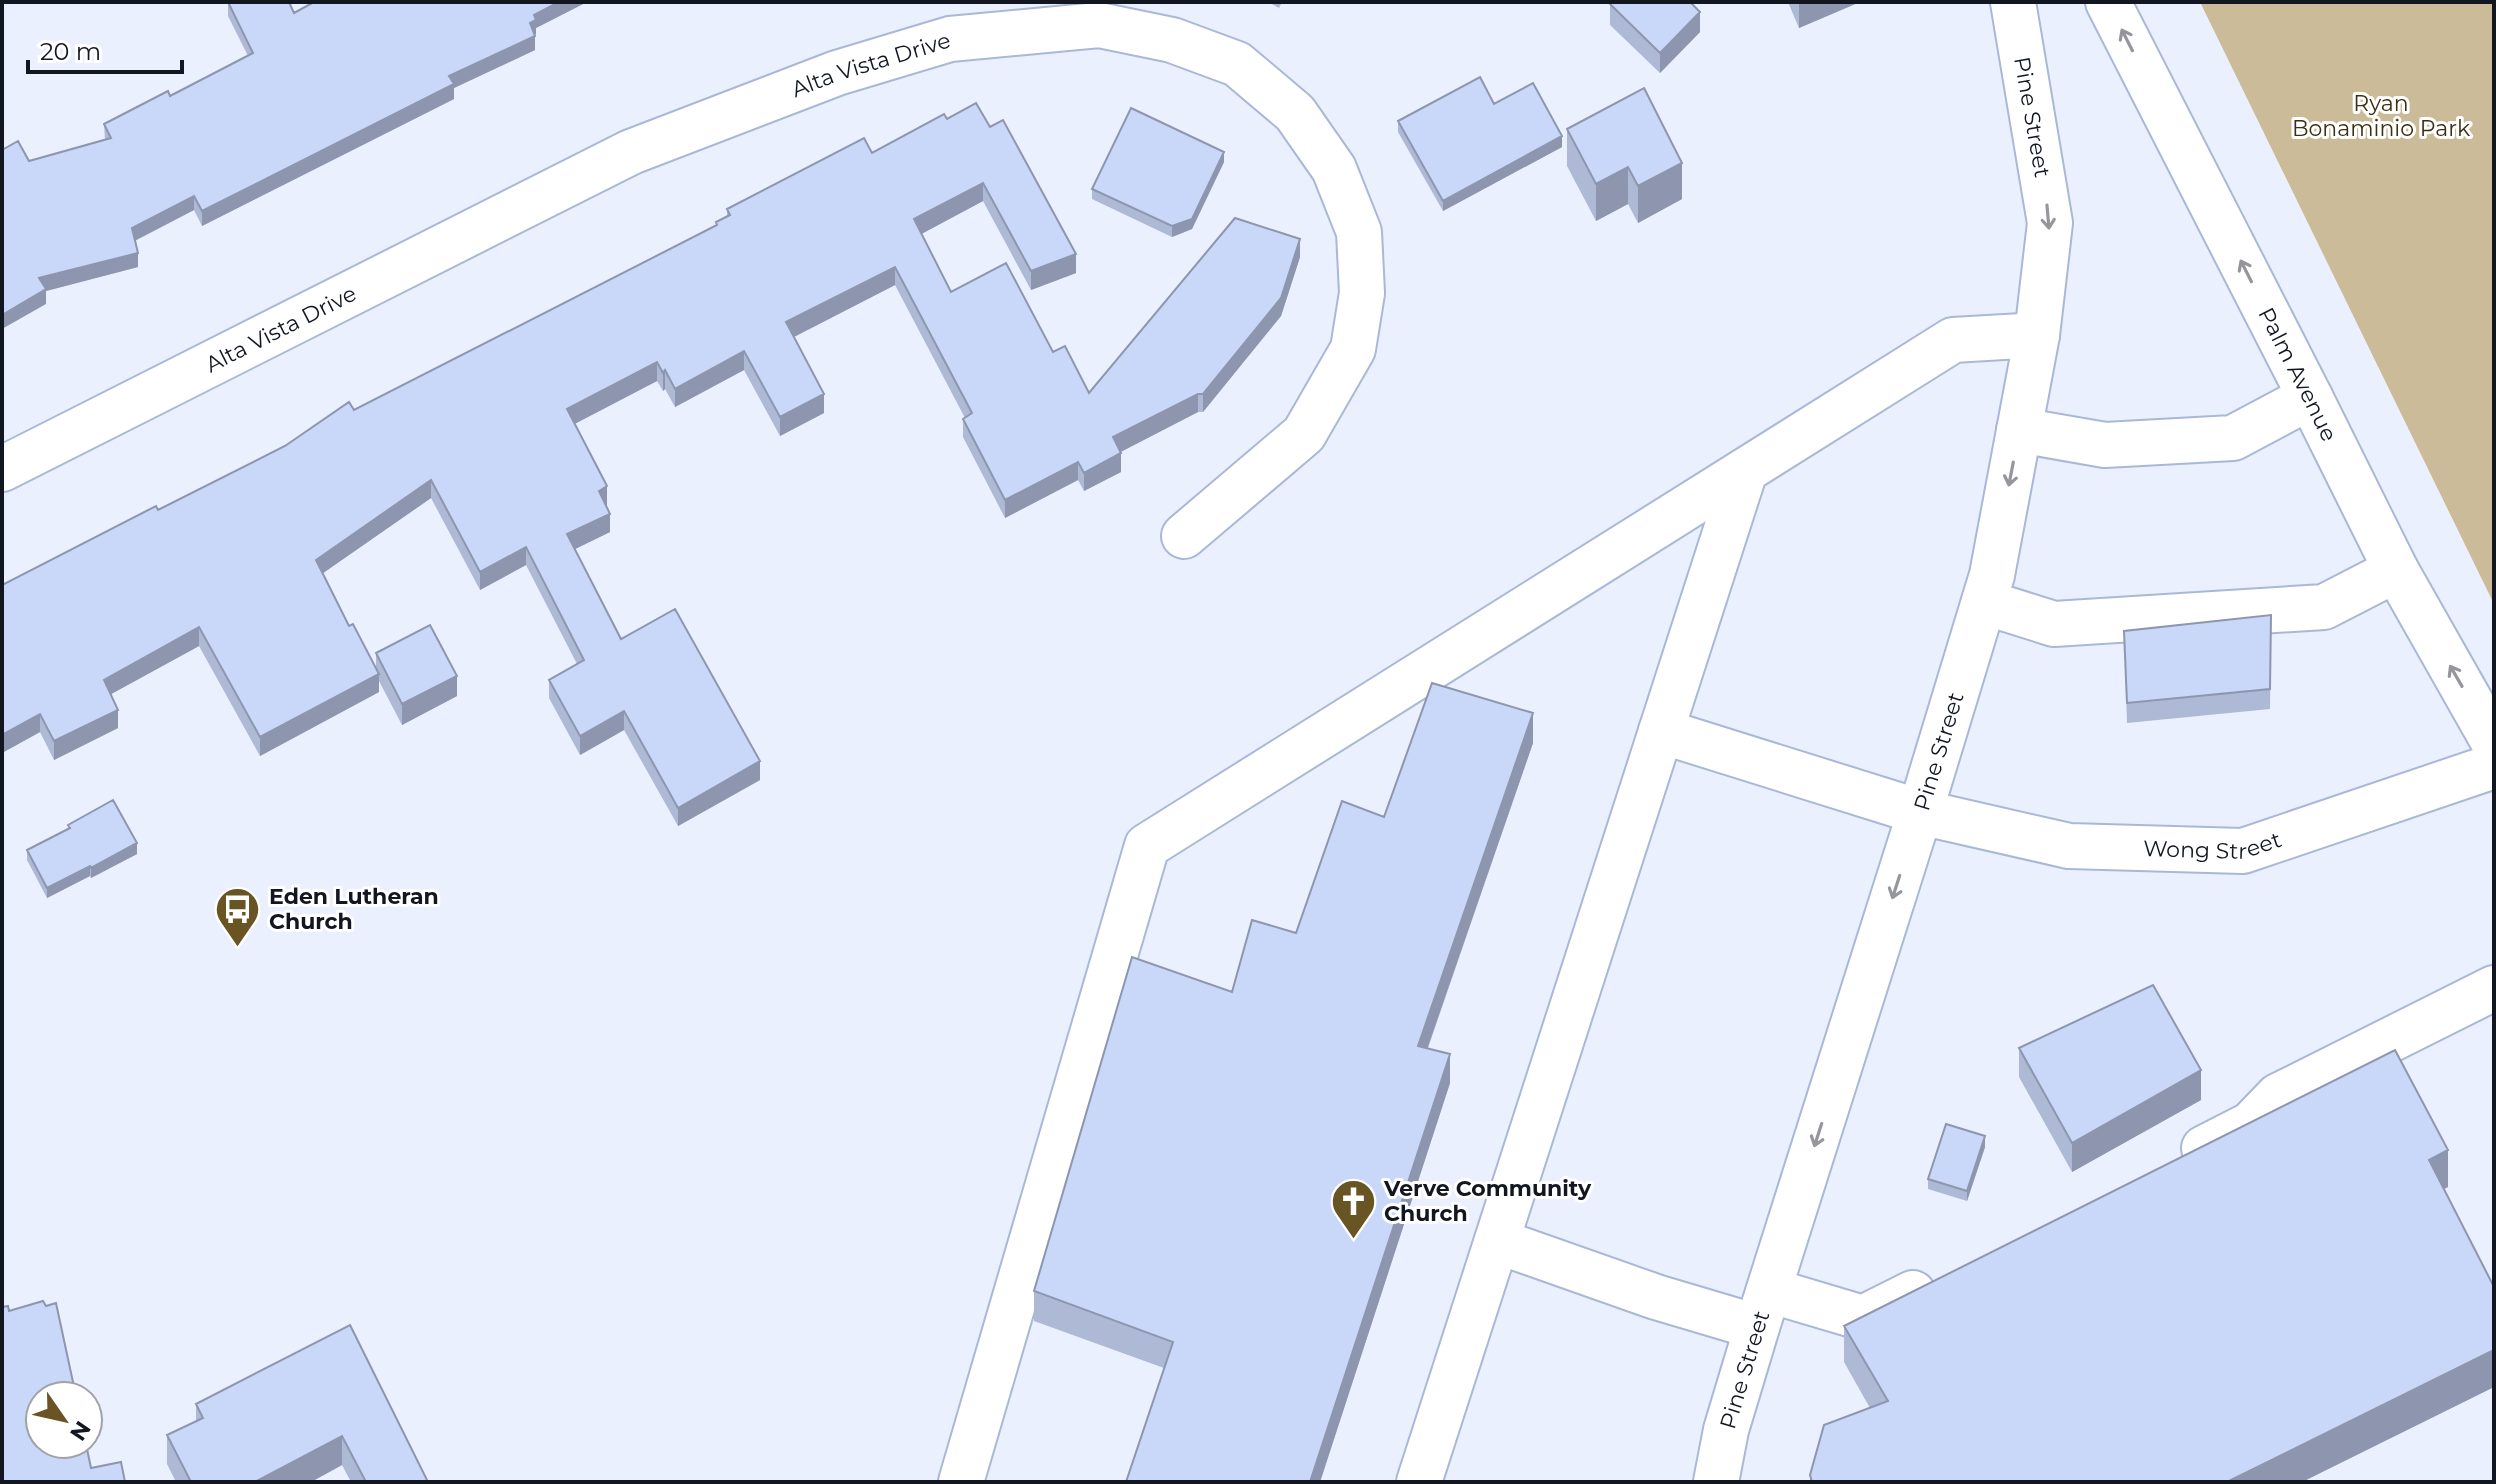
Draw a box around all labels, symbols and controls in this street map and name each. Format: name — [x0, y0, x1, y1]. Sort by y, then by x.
scale bar — [28, 24, 182, 74]
street label: Alta Vista Drive — [788, 26, 954, 103]
one-way arrow — [2119, 28, 2134, 52]
text: 20 m — [40, 37, 101, 66]
street label: Pine Street — [2008, 55, 2056, 180]
park label: Ryan Bonaminio Park — [2292, 90, 2471, 142]
one-way arrow — [2041, 203, 2056, 230]
one-way arrow — [2237, 259, 2253, 283]
street label: Alta Vista Drive — [201, 279, 361, 378]
street label: Palm Avenue — [2253, 303, 2343, 446]
one-way arrow — [2003, 460, 2018, 486]
one-way arrow — [2447, 664, 2463, 688]
street label: Pine Street — [1908, 689, 1969, 814]
street label: Wong Street — [2143, 826, 2285, 865]
one-way arrow — [1888, 874, 1903, 899]
place label: Eden Lutheran Church — [269, 883, 439, 935]
bus stop icon: Eden Lutheran Church — [214, 885, 262, 948]
one-way arrow — [1810, 1121, 1825, 1147]
place label: Verve Community Church — [1383, 1175, 1592, 1227]
church icon: Verve Community Church — [1329, 1177, 1377, 1240]
street label: Pine Street — [1714, 1307, 1775, 1432]
north arrow — [24, 1380, 104, 1460]
text: N — [64, 1416, 96, 1446]

